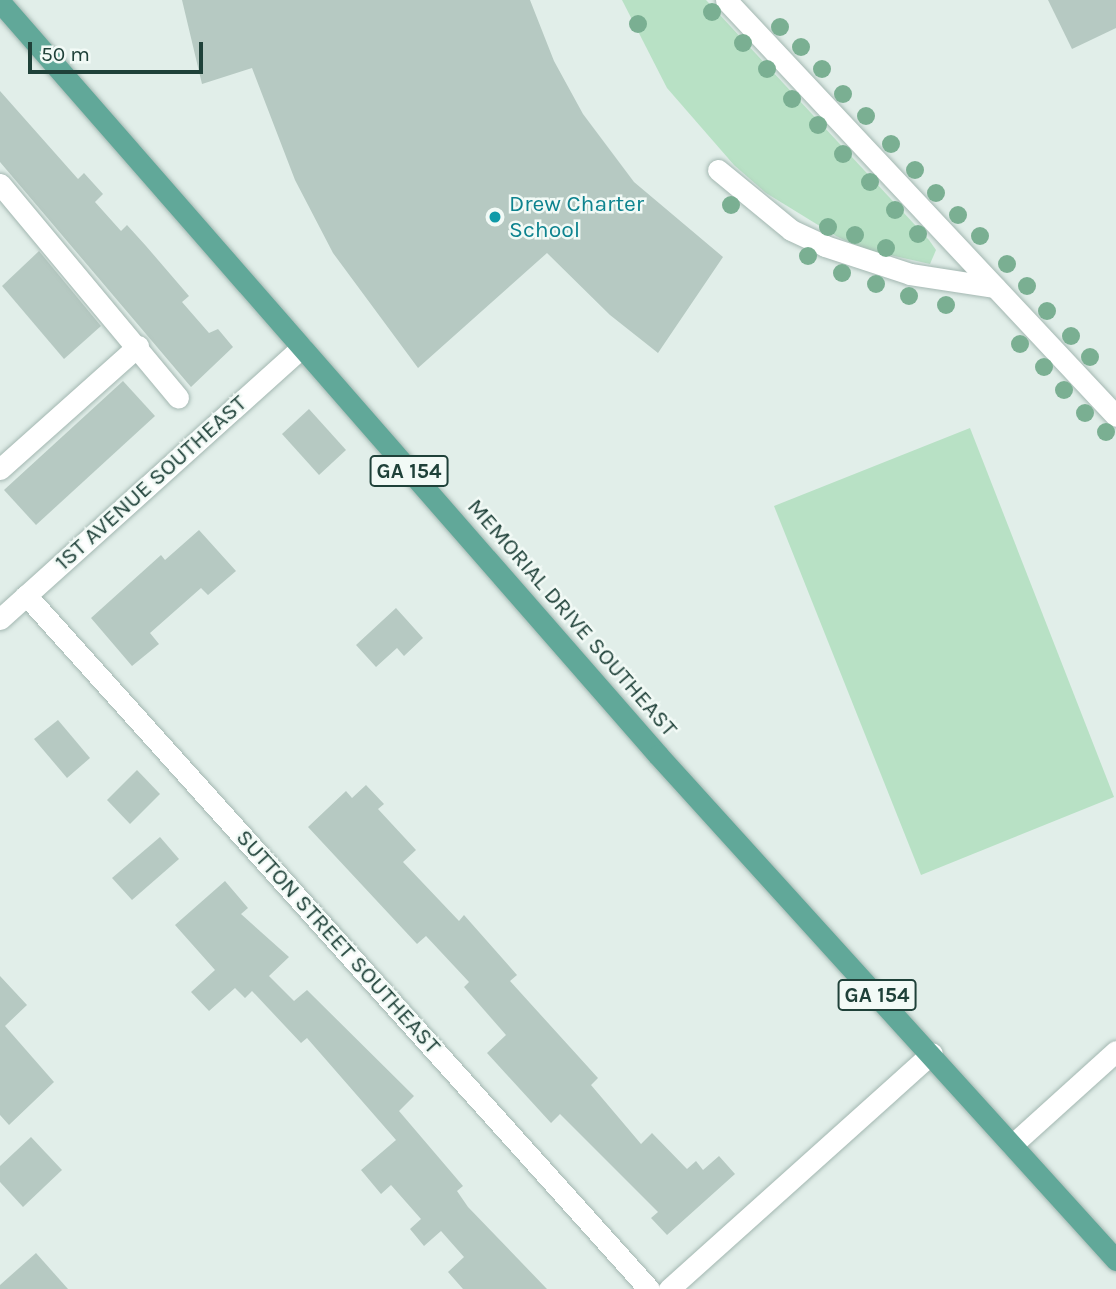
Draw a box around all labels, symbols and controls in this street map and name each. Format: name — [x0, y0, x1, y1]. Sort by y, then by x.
scale bar — [32, 28, 206, 72]
text: 50 m — [41, 42, 90, 66]
place label: Drew Charter School — [509, 190, 644, 244]
marker: Drew Charter School — [487, 209, 503, 225]
street label: 1ST AVENUE SOUTHEAST — [50, 390, 252, 576]
road number: GA 154 — [369, 454, 449, 489]
street label: MEMORIAL DRIVE SOUTHEAST — [461, 494, 683, 742]
street label: SUTTON STREET SOUTHEAST — [230, 824, 446, 1060]
road number: GA 154 — [837, 978, 917, 1012]

